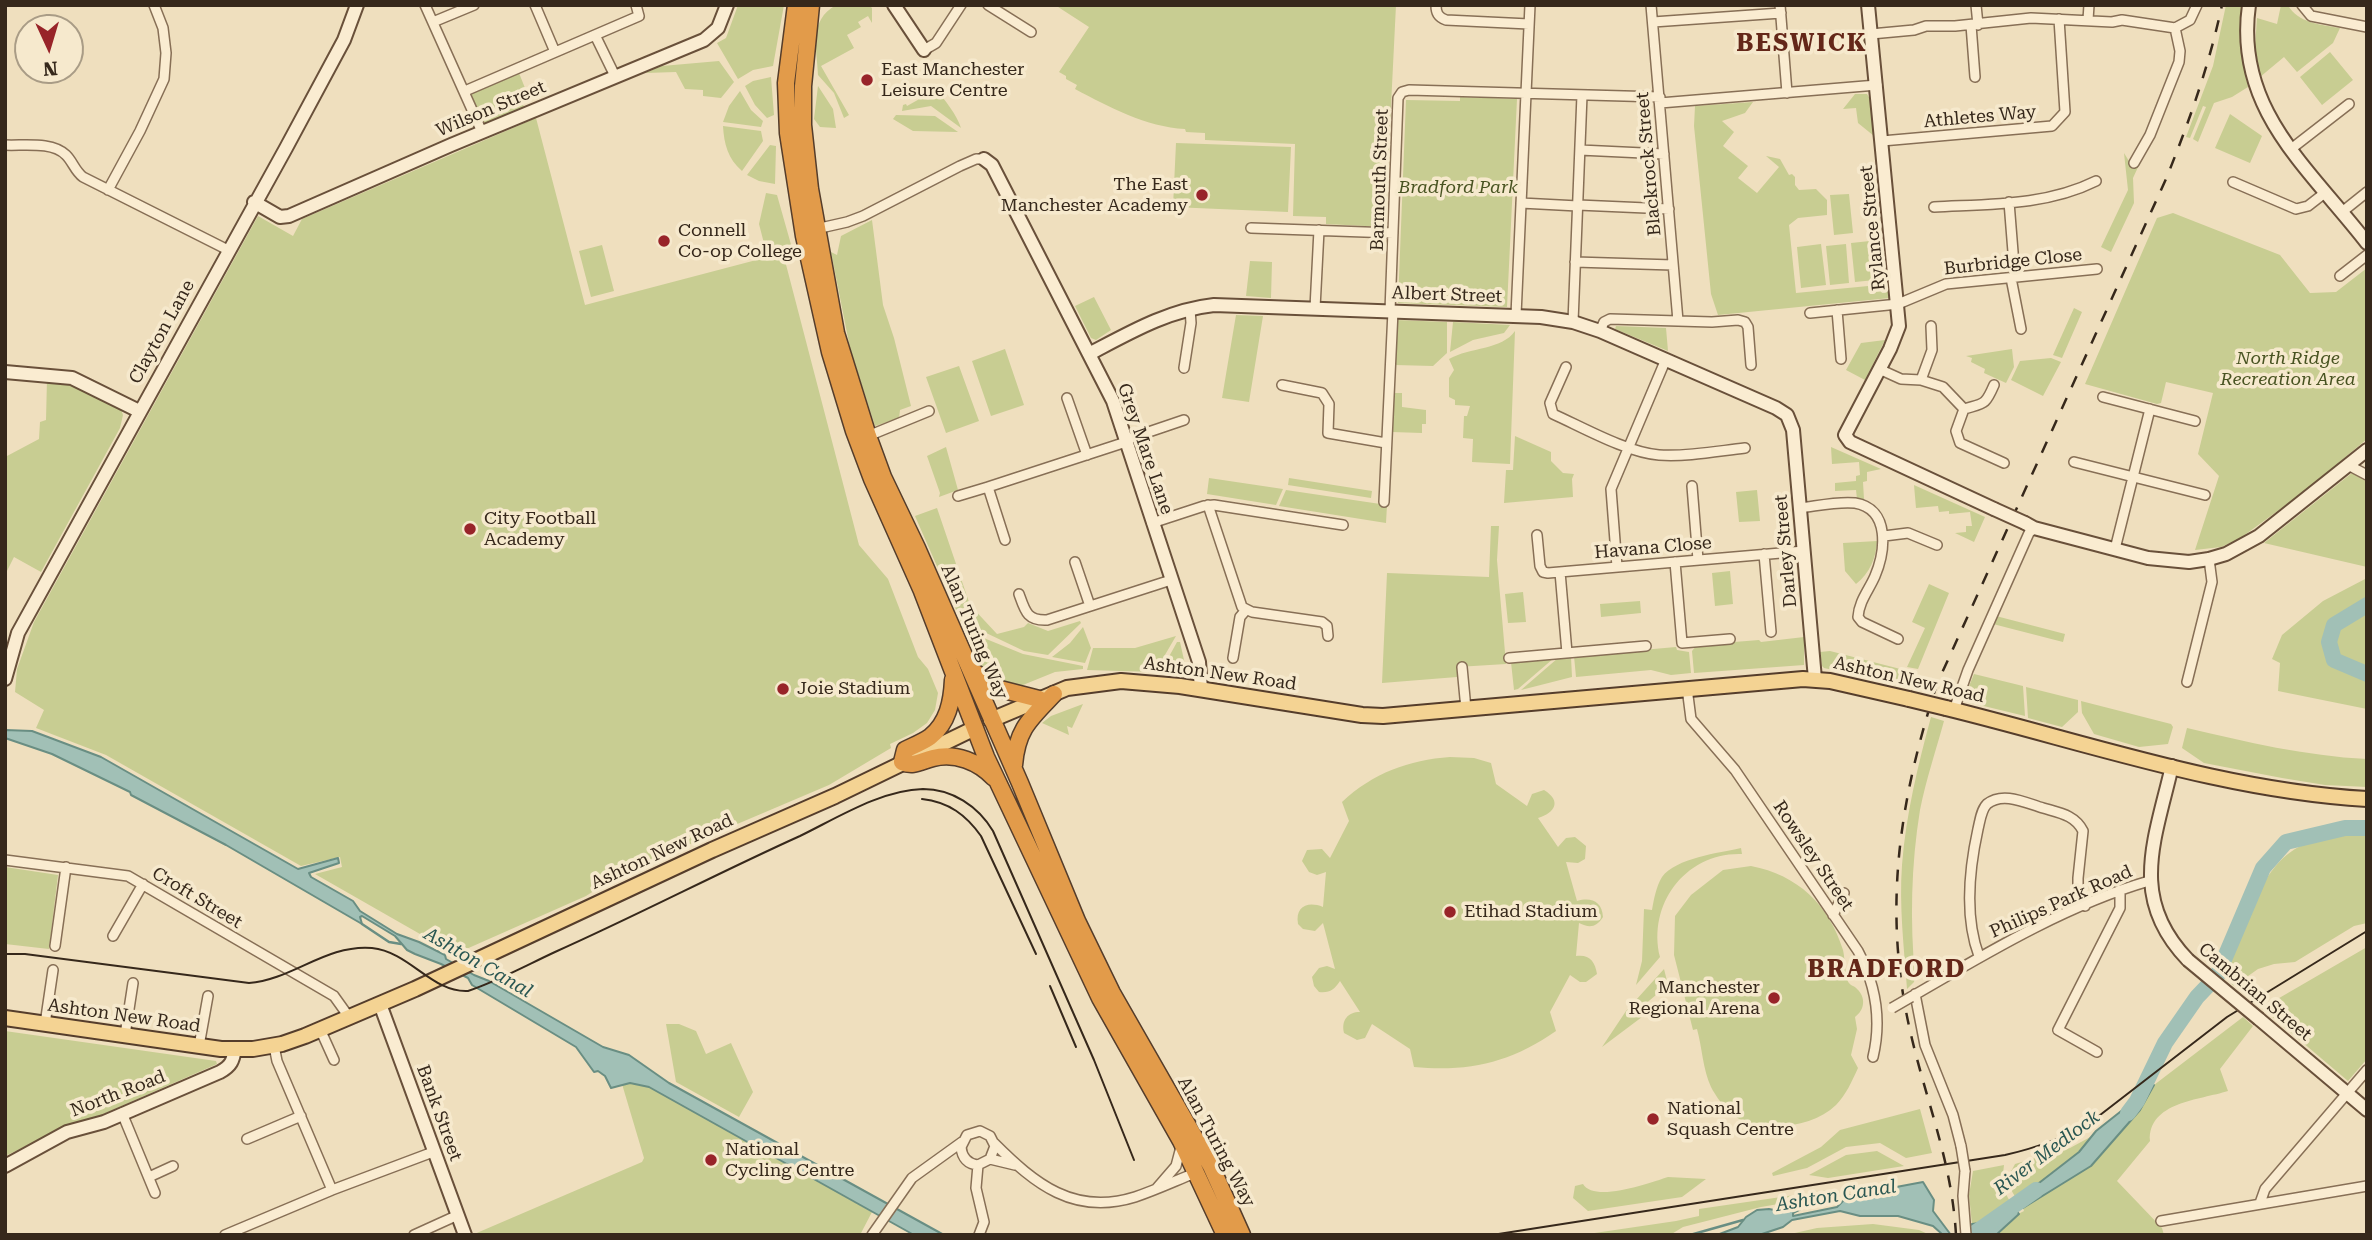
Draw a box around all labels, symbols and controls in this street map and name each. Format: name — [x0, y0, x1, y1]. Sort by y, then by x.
north arrow — [14, 14, 84, 84]
district label: BESWICK — [1737, 30, 1867, 58]
text: N — [42, 56, 58, 80]
place label: East Manchester Leisure Centre — [881, 59, 1024, 102]
marker: East Manchester Leisure Centre — [859, 72, 875, 88]
street label: Wilson Street — [433, 76, 549, 142]
street label: Blackrock Street — [1632, 91, 1666, 237]
street label: Athletes Way — [1923, 101, 2037, 133]
street label: Barmouth Street — [1367, 109, 1393, 251]
street label: Rylance Street — [1856, 164, 1890, 292]
place label: The East Manchester Academy — [1001, 174, 1188, 216]
park label: Bradford Park — [1398, 177, 1518, 199]
marker: The East Manchester Academy — [1194, 187, 1210, 203]
place label: Connell Co-op College — [678, 220, 802, 262]
marker: Connell Co-op College — [656, 233, 672, 249]
street label: Burbridge Close — [1943, 244, 2083, 280]
street label: Clayton Lane — [125, 276, 199, 388]
street label: Albert Street — [1391, 282, 1503, 308]
park label: North Ridge Recreation Area — [2220, 348, 2356, 390]
street label: Grey Mare Lane — [1112, 381, 1178, 517]
street label: Darley Street — [1770, 494, 1802, 608]
place label: City Football Academy — [484, 508, 596, 550]
marker: City Football Academy — [462, 521, 478, 537]
street label: Havana Close — [1593, 532, 1713, 564]
street label: Alan Turing Way — [936, 561, 1012, 703]
street label: Ashton New Road — [1831, 652, 1987, 708]
street label: Ashton New Road — [1142, 653, 1298, 695]
place label: Joie Stadium — [797, 678, 910, 700]
marker: Joie Stadium — [775, 681, 791, 697]
street label: Rowsley Street — [1768, 797, 1858, 915]
street label: Ashton New Road — [588, 810, 736, 894]
street label: Philips Park Road — [1987, 861, 2135, 943]
street label: Croft Street — [148, 863, 246, 933]
place label: Etihad Stadium — [1464, 901, 1598, 923]
marker: Etihad Stadium — [1442, 904, 1458, 920]
water label: Ashton Canal — [420, 923, 536, 1003]
street label: Cambrian Street — [2194, 938, 2316, 1046]
district label: BRADFORD — [1809, 956, 1965, 984]
place label: Manchester Regional Arena — [1628, 977, 1760, 1020]
marker: Manchester Regional Arena — [1766, 990, 1782, 1006]
street label: Ashton New Road — [46, 995, 202, 1037]
street label: Bank Street — [412, 1062, 466, 1164]
street label: North Road — [67, 1066, 169, 1122]
street label: Alan Turing Way — [1173, 1073, 1259, 1211]
place label: National Squash Centre — [1667, 1098, 1794, 1140]
water label: River Medlock — [1989, 1106, 2105, 1200]
marker: National Squash Centre — [1645, 1111, 1661, 1127]
place label: National Cycling Centre — [725, 1139, 854, 1182]
marker: National Cycling Centre — [703, 1152, 719, 1168]
water label: Ashton Canal — [1774, 1175, 1898, 1217]

